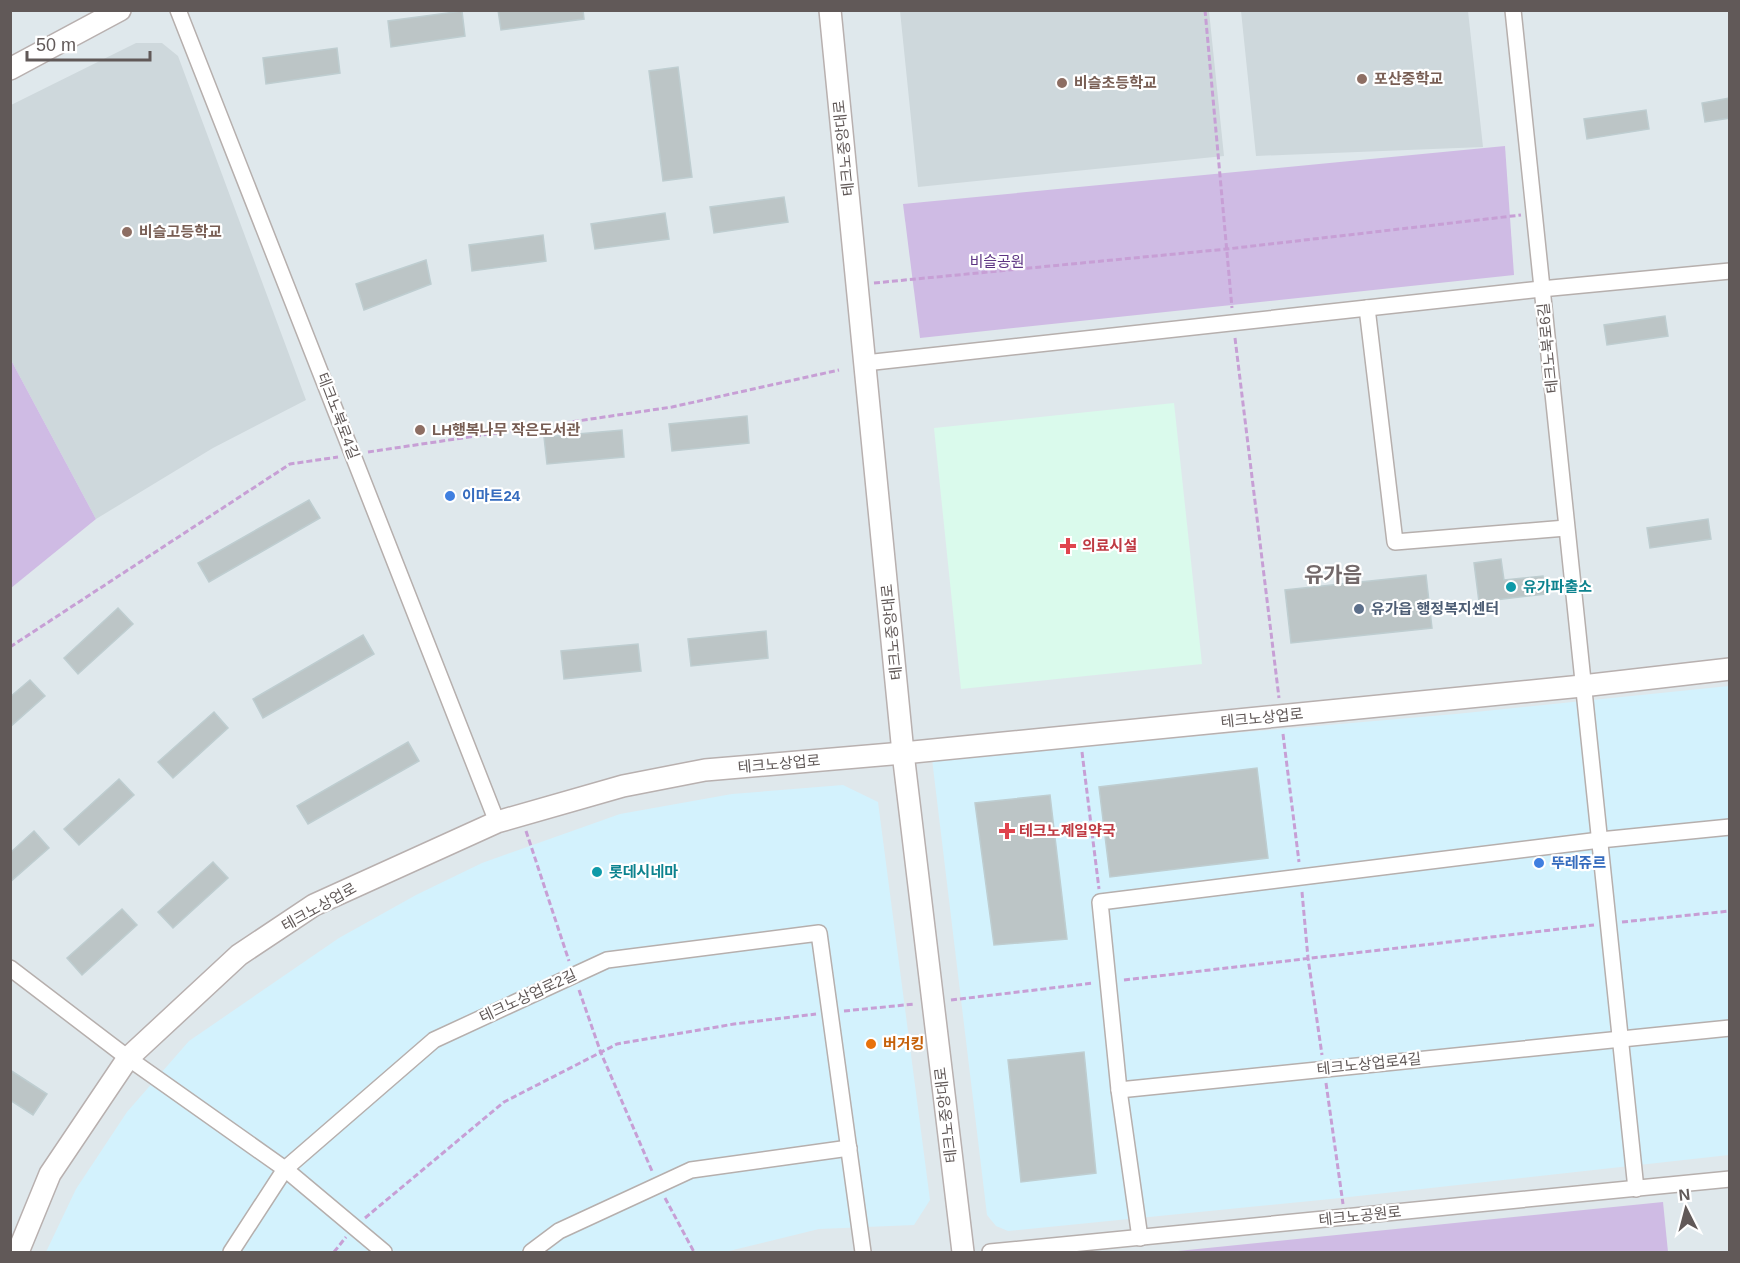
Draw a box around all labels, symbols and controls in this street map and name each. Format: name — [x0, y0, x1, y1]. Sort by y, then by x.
scale bar — [27, 24, 150, 62]
text: 50 m — [36, 35, 76, 55]
place label: 포산중학교 — [1374, 70, 1443, 87]
marker: 포산중학교 — [1355, 72, 1369, 86]
place label: 비슬초등학교 — [1074, 74, 1157, 91]
marker: 비슬초등학교 — [1055, 76, 1069, 90]
street label: 테크노중앙대로 — [830, 99, 857, 197]
place label: 비슬고등학교 — [139, 223, 222, 240]
marker: 비슬고등학교 — [120, 225, 134, 239]
park label: 비슬공원 — [969, 253, 1025, 270]
street label: 테크노북로6길 — [1534, 302, 1561, 394]
street label: 테크노북로4길 — [314, 370, 363, 461]
place label: LH행복나무 작은도서관 — [432, 421, 581, 438]
marker: LH행복나무 작은도서관 — [413, 423, 427, 437]
place label: 이마트24 — [462, 487, 521, 504]
marker: 이마트24 — [443, 489, 457, 503]
marker: 의료시설 — [1059, 537, 1077, 555]
place label: 의료시설 — [1082, 537, 1137, 554]
district label: 유가읍 — [1304, 563, 1362, 586]
place label: 유가파출소 — [1523, 578, 1592, 595]
marker: 유가파출소 — [1504, 580, 1518, 594]
street label: 테크노중앙대로 — [878, 583, 905, 681]
place label: 유가읍 행정복지센터 — [1371, 600, 1499, 617]
marker: 유가읍 행정복지센터 — [1352, 602, 1366, 616]
street label: 테크노상업로 — [1220, 705, 1304, 730]
street label: 테크노상업로 — [737, 751, 821, 776]
place label: 테크노제일약국 — [1019, 822, 1116, 839]
marker: 테크노제일약국 — [1000, 824, 1014, 838]
place label: 뚜레쥬르 — [1551, 854, 1606, 871]
marker: 뚜레쥬르 — [1532, 856, 1546, 870]
place label: 롯데시네마 — [609, 863, 678, 880]
marker: 롯데시네마 — [590, 865, 604, 879]
street label: 테크노상업로 — [278, 879, 359, 934]
street label: 테크노상업로2길 — [477, 966, 579, 1025]
place label: 버거킹 — [883, 1035, 924, 1052]
marker: 버거킹 — [864, 1037, 878, 1051]
street label: 테크노상업로4길 — [1316, 1050, 1422, 1077]
street label: 테크노중앙대로 — [931, 1066, 960, 1164]
north arrow — [1656, 1179, 1716, 1239]
text: N — [1678, 1186, 1691, 1204]
street label: 테크노공원로 — [1318, 1203, 1402, 1228]

